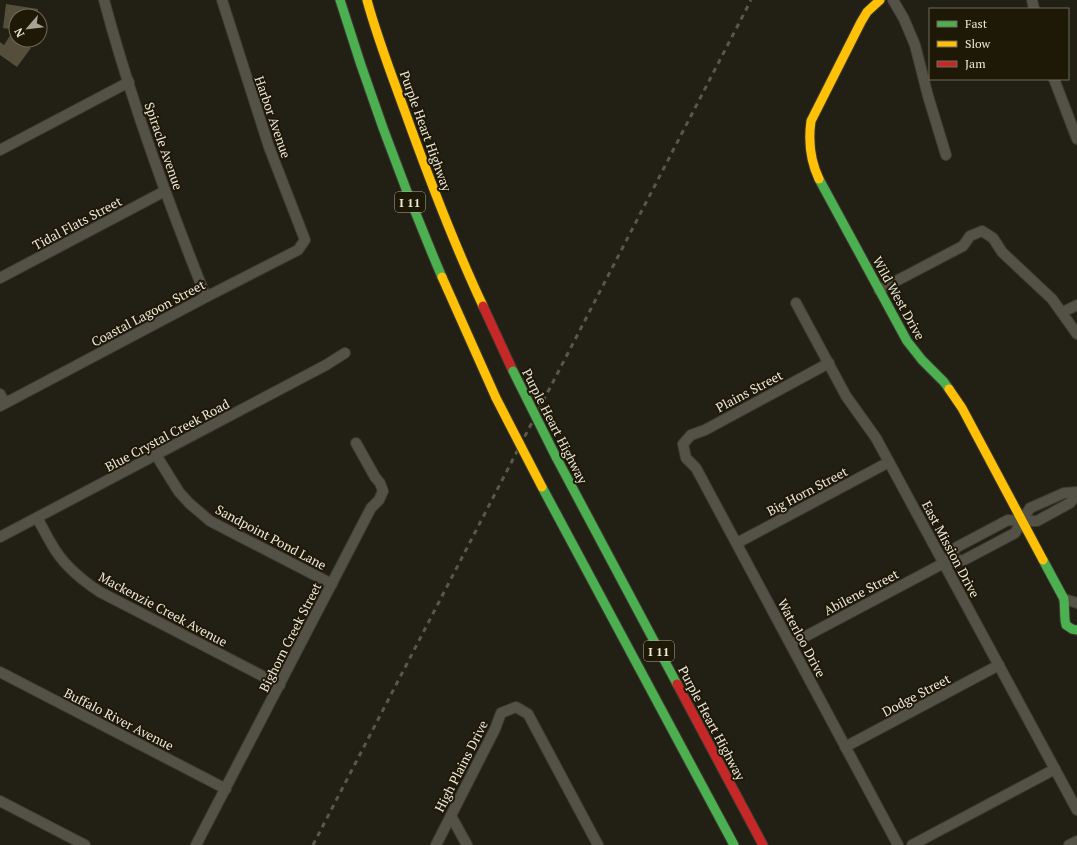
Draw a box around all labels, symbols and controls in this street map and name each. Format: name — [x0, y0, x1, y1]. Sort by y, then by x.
north arrow — [8, 8, 48, 48]
legend — [929, 8, 1069, 80]
text: Fast — [965, 16, 988, 31]
text: N — [11, 25, 27, 40]
text: Slow — [965, 36, 991, 51]
text: Jam — [965, 56, 986, 71]
street label: Purple Heart Highway — [396, 68, 456, 194]
street label: Harbor Avenue — [251, 74, 295, 160]
street label: Spiracle Avenue — [141, 100, 187, 192]
street label: Tidal Flats Street — [29, 192, 125, 254]
road number: I 11 — [395, 192, 425, 212]
street label: Wild West Drive — [869, 253, 929, 343]
street label: Coastal Lagoon Street — [88, 275, 208, 351]
street label: Purple Heart Highway — [518, 365, 592, 487]
street label: Plains Street — [712, 366, 786, 416]
street label: Blue Crystal Creek Road — [102, 395, 232, 475]
street label: Big Horn Street — [763, 462, 851, 520]
street label: East Mission Drive — [918, 497, 984, 601]
street label: Sandpoint Pond Lane — [212, 500, 330, 574]
street label: Abilene Street — [820, 565, 902, 619]
street label: Mackenzie Creek Avenue — [96, 567, 230, 651]
street label: Bighorn Creek Street — [255, 579, 325, 695]
street label: Waterloo Drive — [774, 596, 830, 680]
road number: I 11 — [644, 641, 674, 661]
street label: Purple Heart Highway — [674, 663, 750, 784]
street label: Dodge Street — [879, 669, 953, 721]
street label: Buffalo River Avenue — [61, 684, 177, 754]
street label: High Plains Drive — [430, 717, 492, 815]

